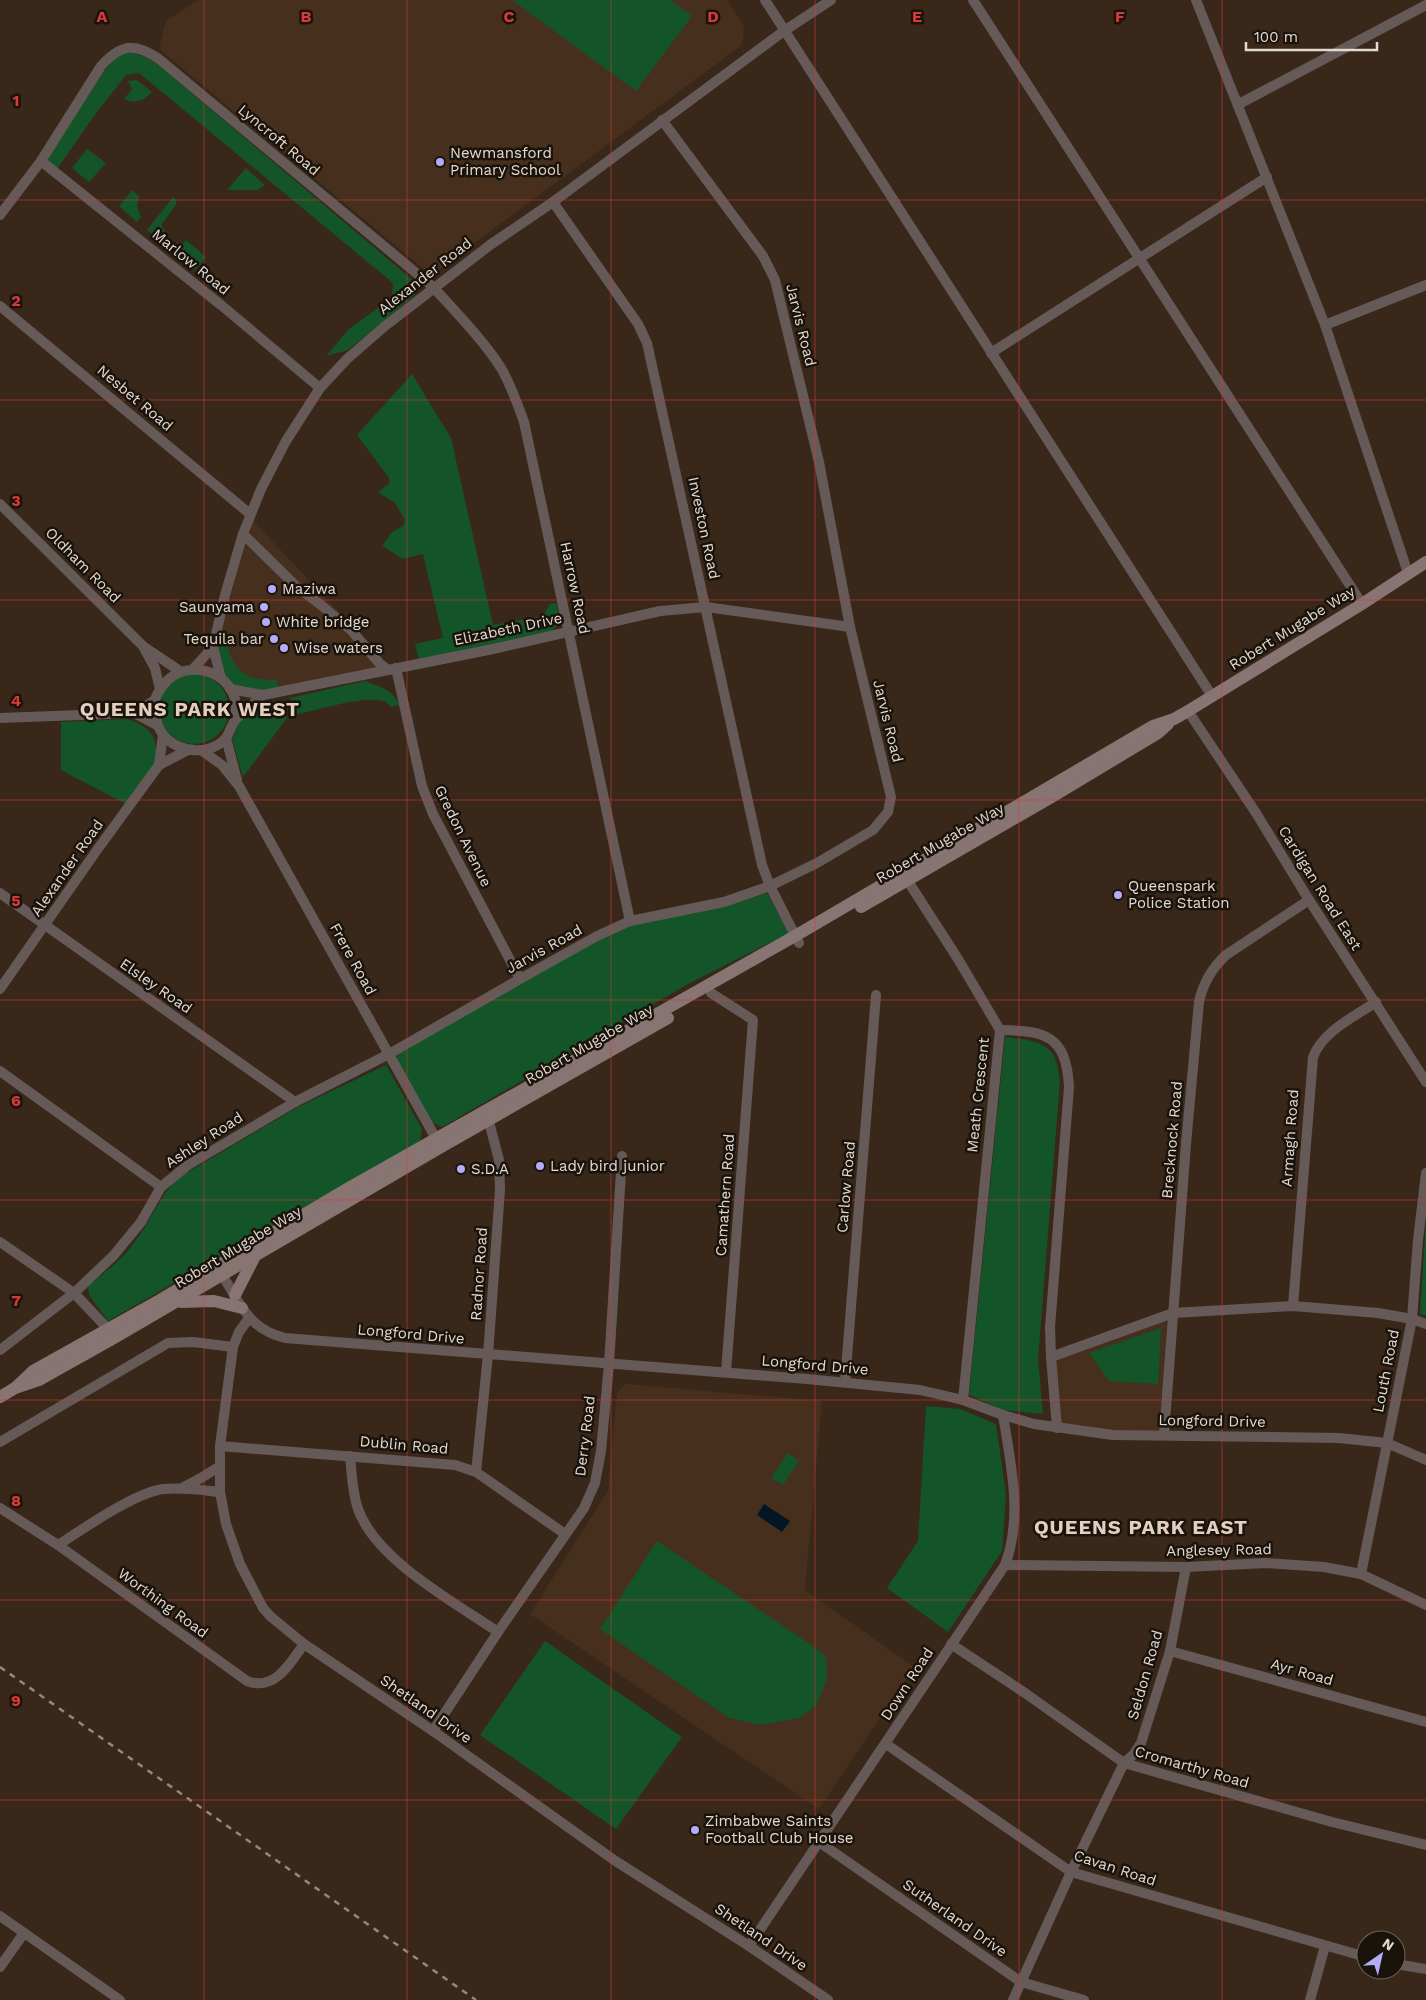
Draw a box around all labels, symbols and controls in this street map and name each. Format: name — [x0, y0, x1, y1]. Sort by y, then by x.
text: A — [97, 7, 108, 26]
text: B — [301, 7, 312, 26]
text: C — [504, 7, 515, 26]
text: D — [707, 7, 719, 26]
text: E — [912, 7, 922, 26]
text: F — [1115, 7, 1125, 26]
scale bar — [1246, 20, 1377, 52]
text: 100 m — [1254, 28, 1298, 46]
text: 1 — [13, 91, 19, 110]
street label: Lyncroft Road — [235, 101, 323, 179]
place label: Newmansford Primary School — [450, 144, 561, 179]
marker: Newmansford Primary School — [434, 156, 446, 168]
street label: Marlow Road — [149, 225, 233, 299]
street label: Alexander Road — [375, 234, 475, 318]
street label: Jarvis Road — [782, 282, 820, 368]
text: 2 — [11, 291, 21, 310]
street label: Nesbet Road — [93, 361, 177, 435]
street label: Investon Road — [684, 475, 724, 581]
text: 3 — [11, 491, 21, 510]
street label: Oldham Road — [42, 524, 124, 606]
street label: Harrow Road — [556, 540, 594, 636]
place label: Maziwa — [282, 580, 337, 598]
street label: Robert Mugabe Way — [1226, 582, 1358, 674]
marker: Maziwa — [266, 583, 278, 595]
place label: Saunyama — [179, 598, 255, 616]
marker: Saunyama — [258, 601, 270, 613]
street label: Elizabeth Drive — [452, 609, 564, 649]
place label: White bridge — [276, 613, 369, 631]
marker: White bridge — [260, 616, 272, 628]
place label: Tequila bar — [183, 630, 264, 648]
marker: Tequila bar — [268, 633, 280, 645]
place label: Wise waters — [294, 639, 383, 657]
marker: Wise waters — [278, 642, 290, 654]
street label: Jarvis Road — [869, 678, 907, 764]
text: 4 — [11, 691, 21, 710]
district label: QUEENS PARK WEST — [80, 697, 300, 721]
street label: Gredon Avenue — [431, 782, 495, 890]
street label: Robert Mugabe Way — [873, 799, 1007, 887]
street label: Alexander Road — [27, 816, 107, 920]
street label: Cardigan Road East — [1275, 823, 1366, 954]
place label: Queenspark Police Station — [1128, 877, 1229, 912]
marker: Queenspark Police Station — [1112, 889, 1124, 901]
text: 5 — [11, 891, 21, 910]
street label: Frere Road — [326, 920, 380, 998]
street label: Jarvis Road — [503, 921, 585, 977]
street label: Elsley Road — [116, 955, 196, 1017]
street label: Robert Mugabe Way — [522, 1000, 656, 1088]
street label: Meath Crescent — [963, 1036, 993, 1153]
street label: Brecknock Road — [1158, 1081, 1186, 1199]
street label: Armagh Road — [1278, 1089, 1302, 1187]
text: 6 — [11, 1091, 21, 1110]
street label: Ashley Road — [162, 1108, 246, 1172]
street label: Camathern Road — [712, 1133, 738, 1257]
street label: Carlow Road — [833, 1140, 859, 1234]
place label: Lady bird junior — [550, 1157, 665, 1175]
place label: S.D.A — [471, 1160, 509, 1178]
marker: Lady bird junior — [534, 1160, 546, 1172]
marker: S.D.A — [455, 1163, 467, 1175]
street label: Robert Mugabe Way — [171, 1202, 305, 1292]
street label: Radnor Road — [467, 1227, 491, 1321]
text: 7 — [11, 1291, 21, 1310]
street label: Longford Drive — [357, 1320, 465, 1348]
street label: Louth Road — [1369, 1328, 1403, 1414]
street label: Longford Drive — [761, 1351, 869, 1379]
street label: Derry Road — [571, 1395, 599, 1477]
street label: Longford Drive — [1158, 1411, 1266, 1431]
street label: Dublin Road — [359, 1432, 449, 1458]
text: 8 — [11, 1491, 21, 1510]
district label: QUEENS PARK EAST — [1034, 1515, 1248, 1539]
street label: Anglesey Road — [1166, 1540, 1272, 1560]
street label: Worthing Road — [114, 1564, 212, 1642]
street label: Seldon Road — [1124, 1628, 1166, 1722]
street label: Down Road — [877, 1644, 937, 1724]
street label: Ayr Road — [1269, 1654, 1335, 1690]
street label: Shetland Drive — [377, 1671, 475, 1747]
text: 9 — [11, 1691, 21, 1710]
street label: Cromarthy Road — [1133, 1742, 1251, 1792]
place label: Zimbabwe Saints Football Club House — [705, 1812, 854, 1847]
marker: Zimbabwe Saints Football Club House — [689, 1824, 701, 1836]
street label: Cavan Road — [1071, 1846, 1159, 1890]
street label: Sutherland Drive — [899, 1875, 1011, 1961]
street label: Shetland Drive — [711, 1899, 811, 1975]
north arrow — [1356, 1930, 1406, 1980]
text: N — [1379, 1935, 1397, 1954]

